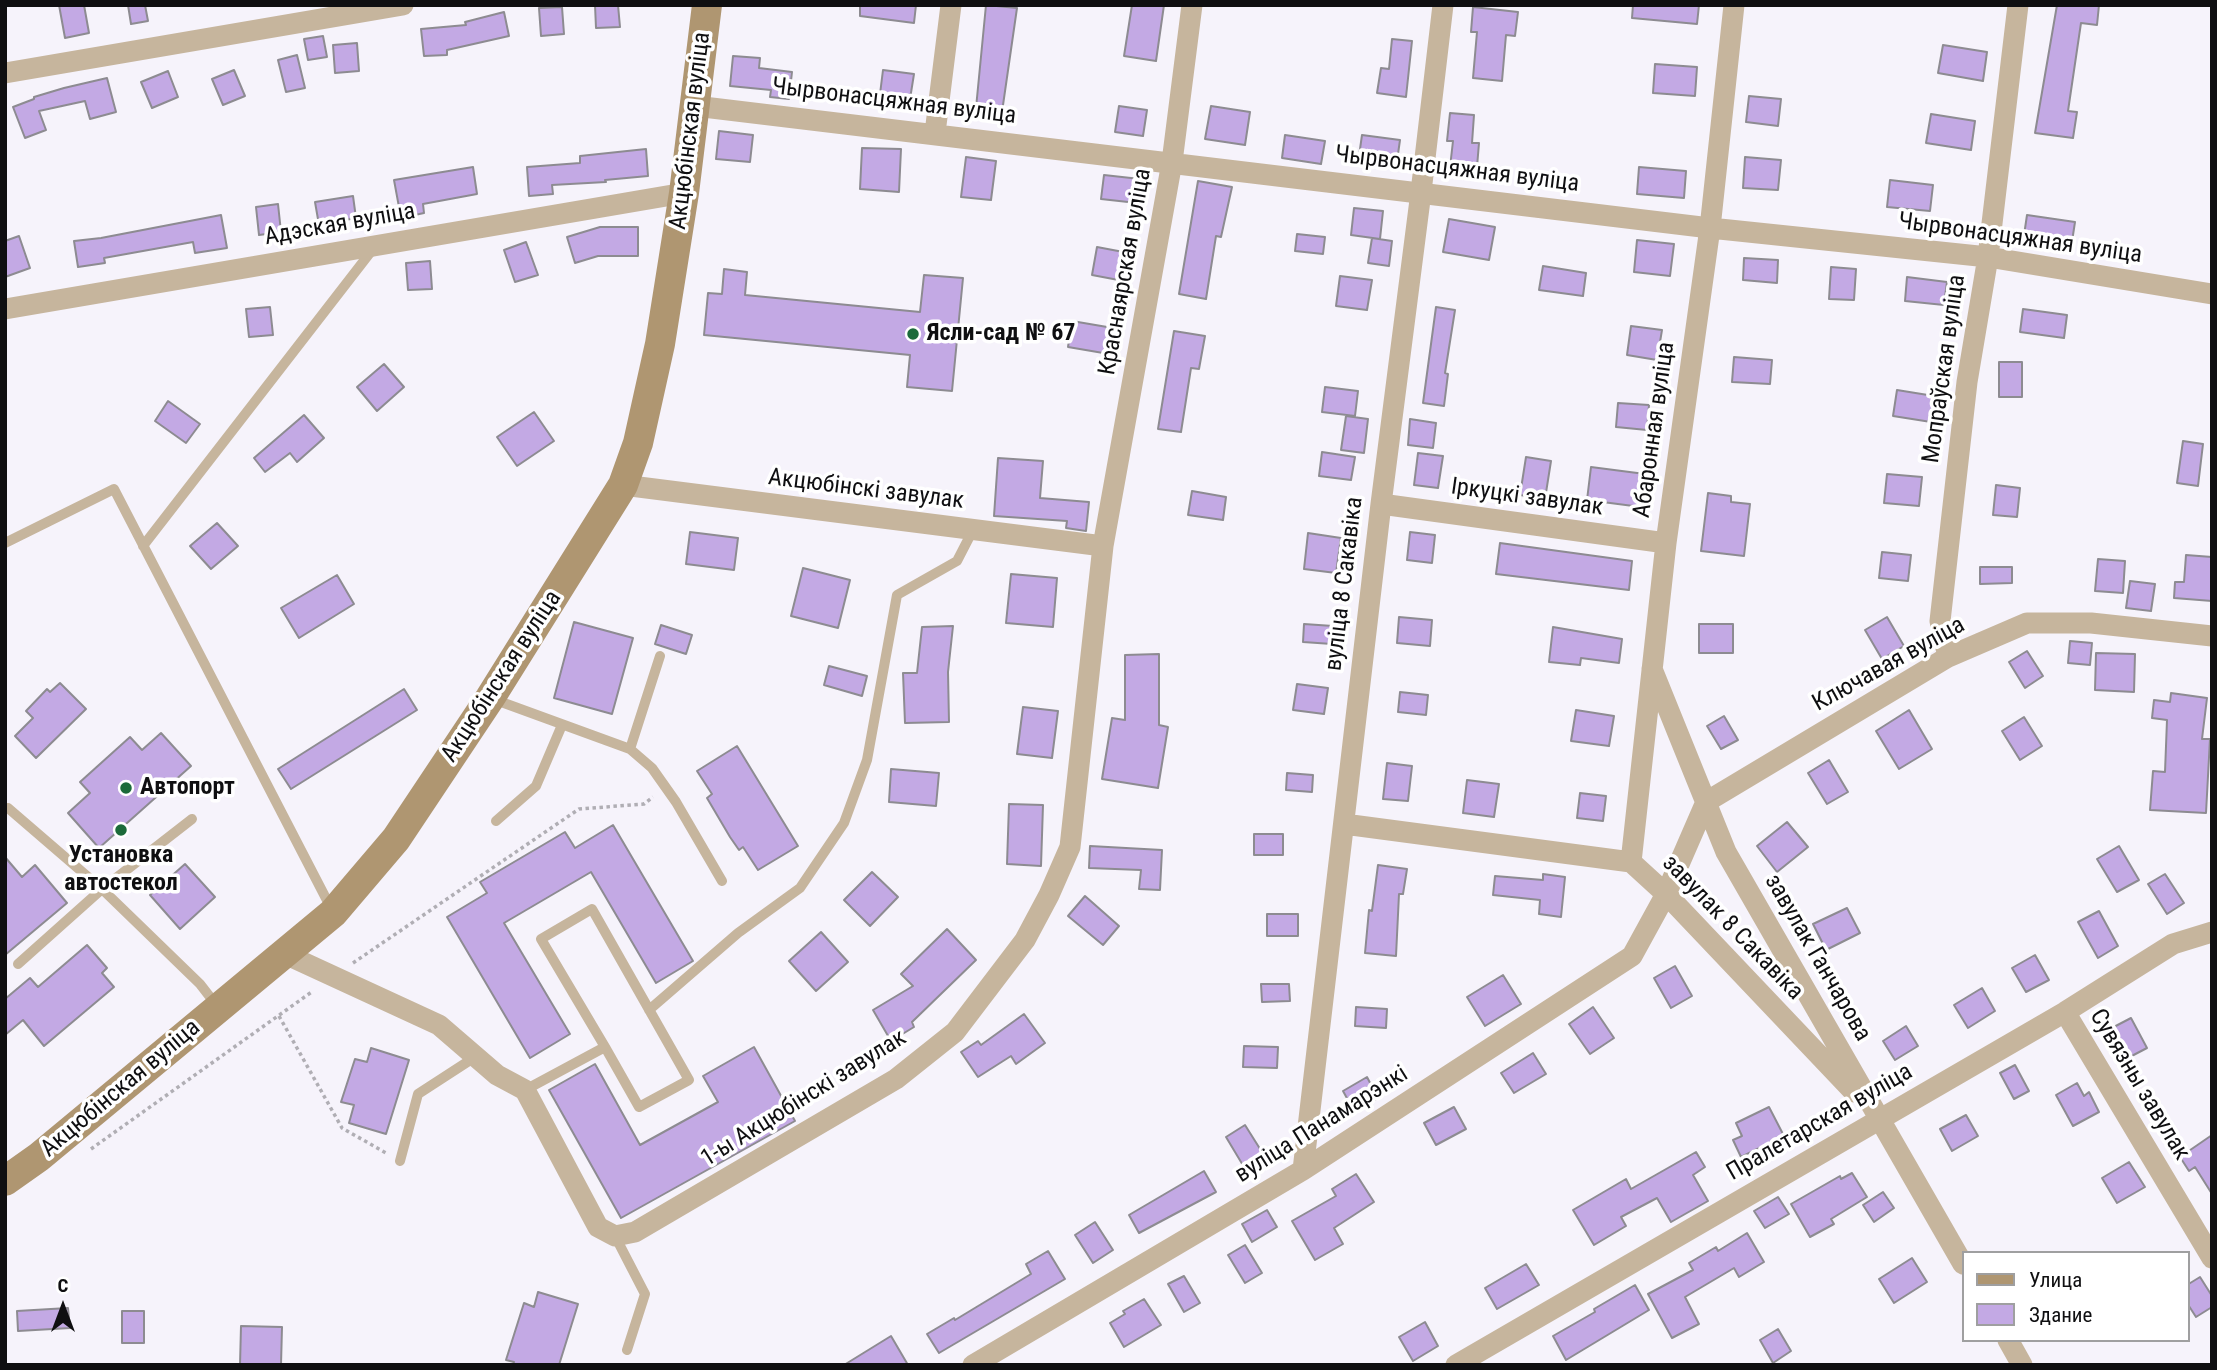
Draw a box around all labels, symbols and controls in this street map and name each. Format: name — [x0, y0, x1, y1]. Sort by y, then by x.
street label: Акцюбінская вуліца — [665, 31, 717, 231]
street label: Чырвонасцяжная вуліца — [770, 73, 1018, 131]
street label: Чырвонасцяжная вуліца — [1333, 141, 1581, 199]
street label: Краснаярская вуліца — [1094, 166, 1158, 378]
street label: Адэская вуліца — [262, 198, 418, 252]
street label: Чырвонасцяжная вуліца — [1896, 208, 2144, 270]
street label: Мопраўская вуліца — [1918, 273, 1972, 465]
place label: Ясли-сад № 67 — [927, 320, 1075, 348]
marker: Ясли-сад № 67 — [905, 326, 921, 342]
street label: Абаронная вуліца — [1628, 340, 1682, 520]
street label: Акцюбінскі завулак — [767, 464, 965, 516]
street label: Іркуцкі завулак — [1449, 473, 1605, 523]
street label: вуліца 8 Сакавіка — [1320, 495, 1370, 673]
street label: Акцюбінская вуліца — [436, 586, 568, 768]
street label: Ключавая вуліца — [1808, 611, 1970, 719]
place label: Автопорт — [140, 774, 235, 802]
marker: Автопорт — [118, 780, 134, 796]
marker: Установка автостекол — [113, 822, 129, 838]
place label: Установка автостекол — [64, 842, 178, 898]
street label: завулак 8 Сакавіка — [1655, 849, 1809, 1007]
street label: завулак Ганчарова — [1758, 869, 1876, 1047]
street label: Сувязны завулак — [2083, 1004, 2195, 1166]
street label: Акцюбінская вуліца — [36, 1014, 206, 1164]
street label: 1-ы Акцюбінскі завулак — [696, 1024, 912, 1174]
street label: Пралетарская вуліца — [1722, 1058, 1918, 1188]
street label: вуліца Панамарэнкі — [1230, 1060, 1414, 1190]
legend — [1962, 1251, 2189, 1342]
text: Улица — [2029, 1268, 2082, 1292]
north arrow — [28, 1272, 98, 1342]
text: С — [58, 1274, 68, 1297]
text: Здание — [2029, 1303, 2092, 1327]

